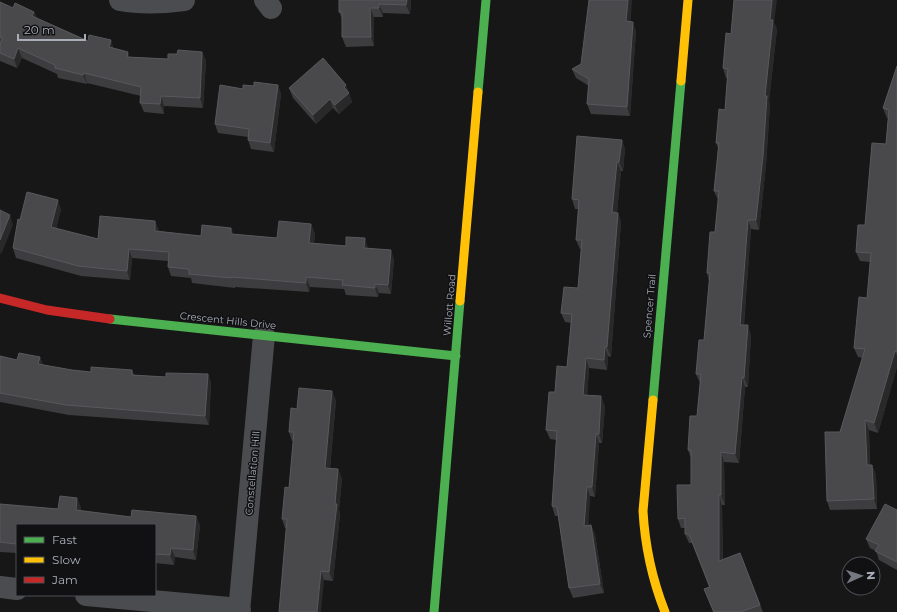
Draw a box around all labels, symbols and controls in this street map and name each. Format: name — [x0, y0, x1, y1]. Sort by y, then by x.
scale bar — [18, 16, 85, 42]
text: 20 m — [24, 22, 55, 37]
street label: Spencer Trail — [640, 273, 659, 339]
street label: Willott Road — [440, 274, 459, 337]
street label: Crescent Hills Drive — [179, 309, 277, 332]
street label: Constellation Hill — [242, 430, 263, 516]
legend — [16, 524, 156, 596]
text: Fast — [52, 532, 77, 547]
text: Slow — [52, 552, 81, 567]
north arrow — [841, 556, 881, 596]
text: N — [864, 571, 878, 580]
text: Jam — [51, 572, 78, 587]

